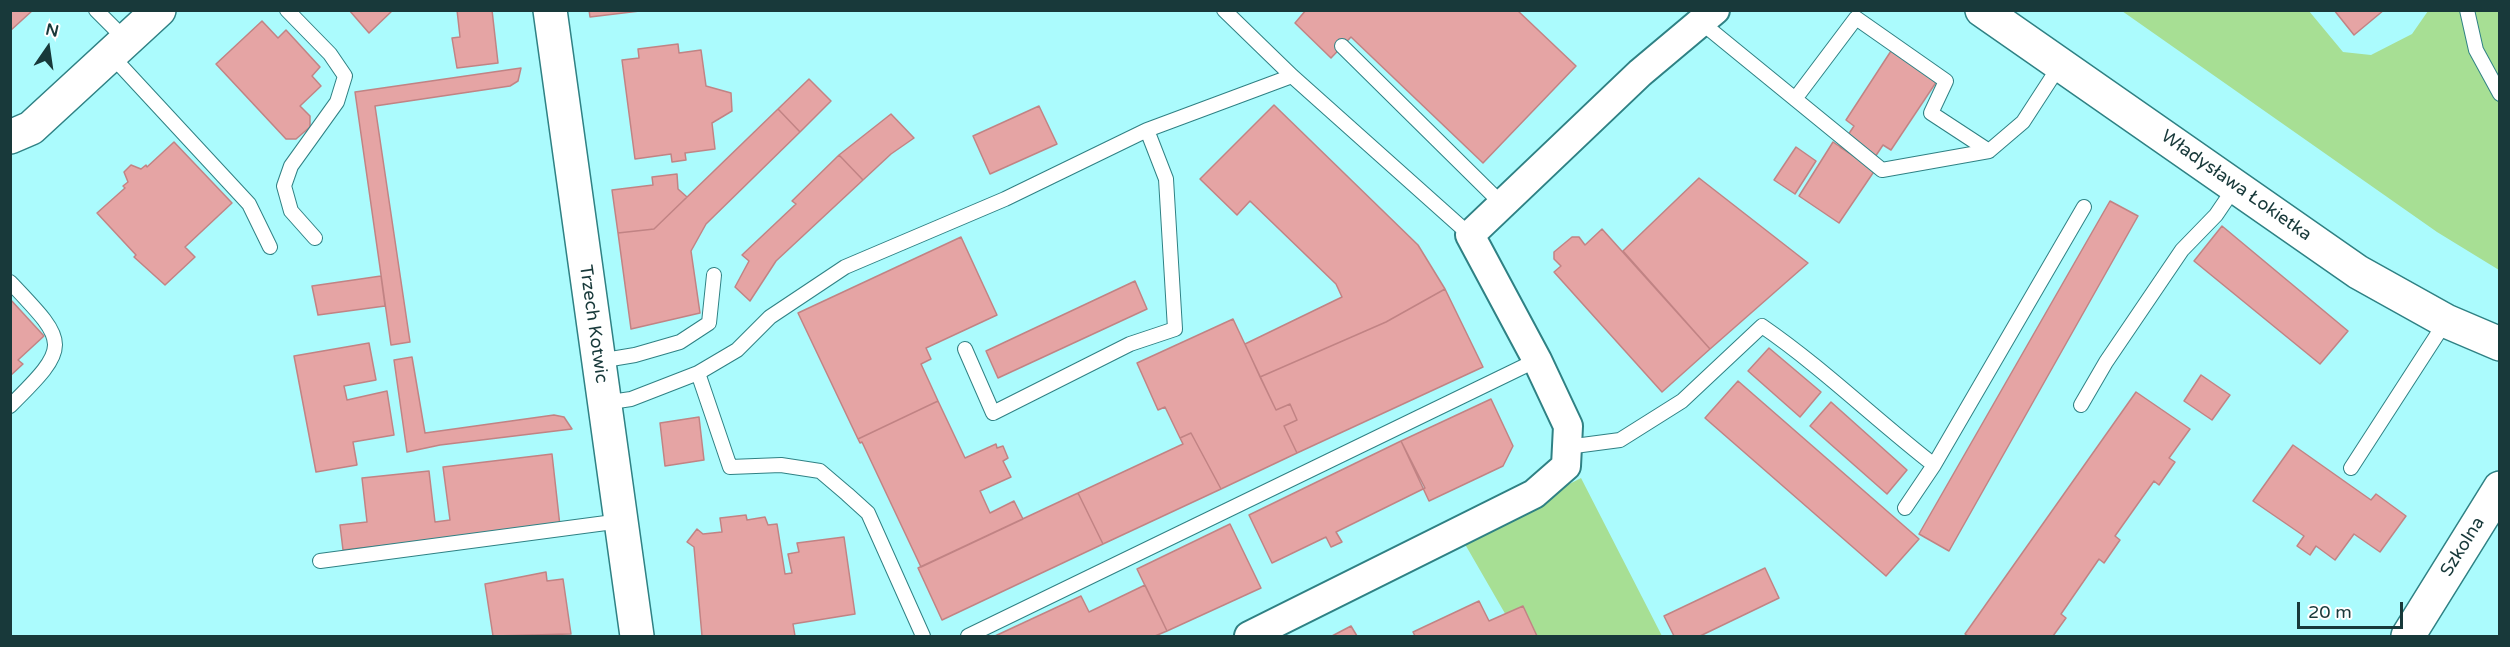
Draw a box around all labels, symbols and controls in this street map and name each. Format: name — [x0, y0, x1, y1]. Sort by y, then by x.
north arrow — [18, 18, 78, 78]
text: N — [44, 19, 61, 42]
street label: Władysława Łokietka — [2157, 126, 2315, 246]
street label: Trzech Kotwic — [574, 263, 612, 385]
street label: Szkolna — [2436, 513, 2490, 581]
scale bar — [2300, 590, 2406, 628]
text: 20 m — [2308, 601, 2352, 623]

